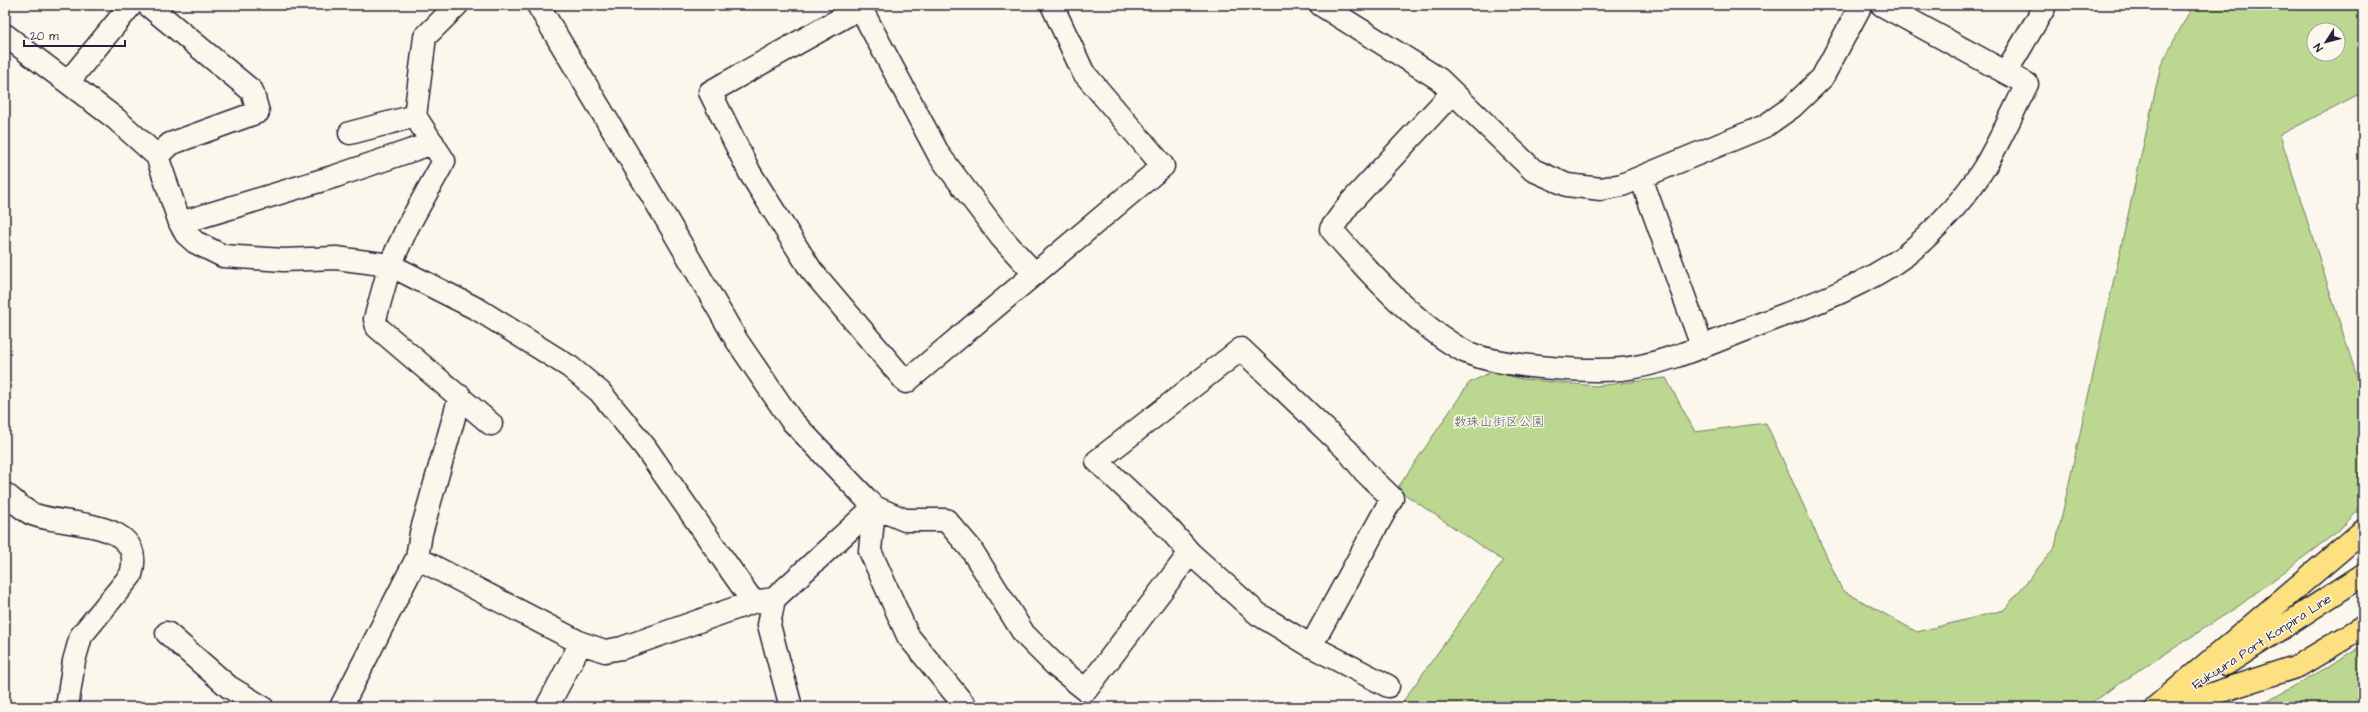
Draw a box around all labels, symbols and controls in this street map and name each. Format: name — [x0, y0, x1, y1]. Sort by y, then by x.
scale bar — [24, 22, 125, 48]
north arrow — [2306, 22, 2346, 62]
text: 20 m — [30, 28, 59, 45]
text: N — [2310, 40, 2326, 55]
park label: 数珠山街区公園 — [1453, 413, 1545, 431]
street label: Fukuura Port Konpira Line — [2188, 590, 2335, 694]

